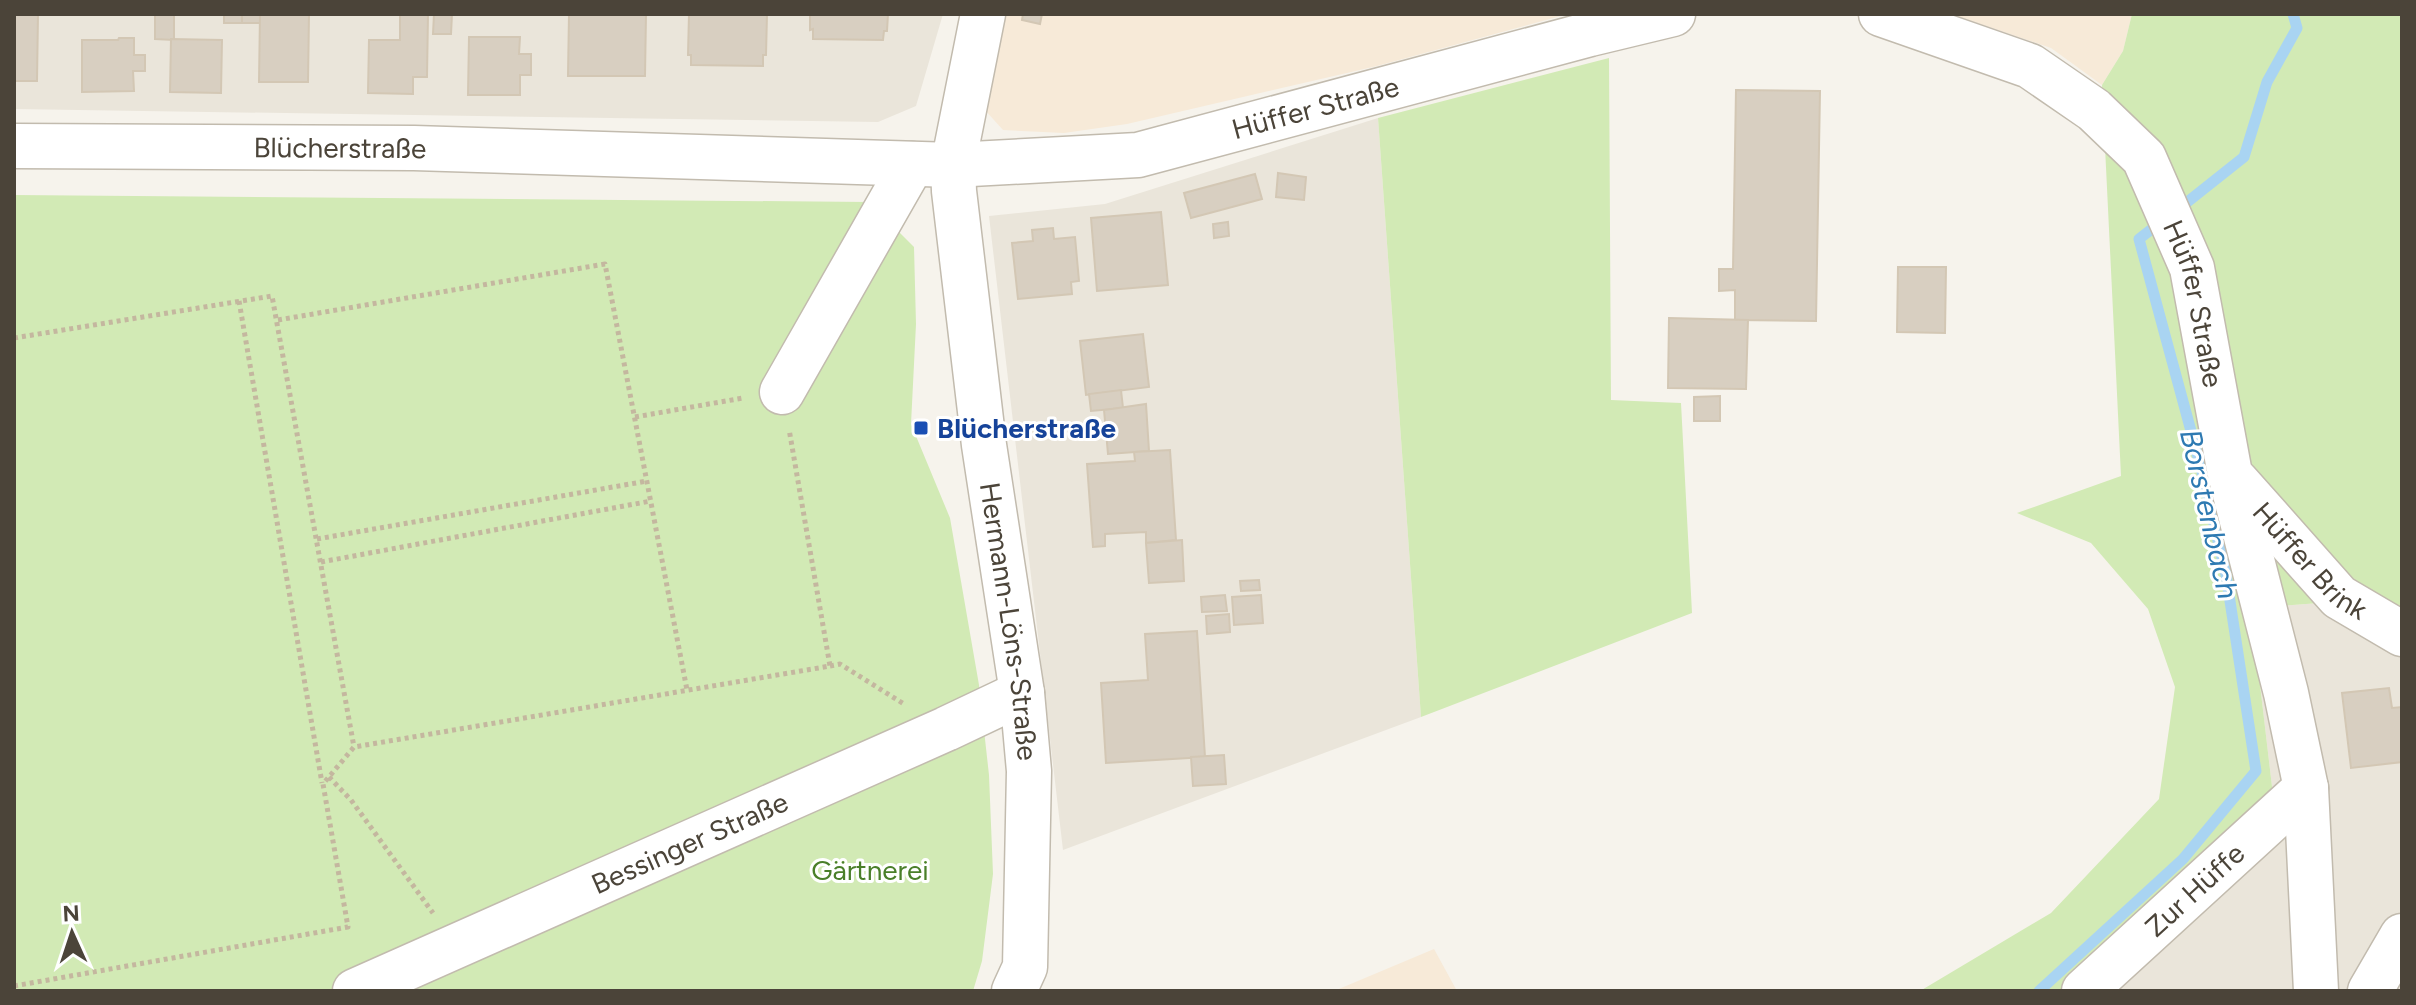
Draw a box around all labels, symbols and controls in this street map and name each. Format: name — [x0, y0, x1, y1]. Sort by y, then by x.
street label: Hüffer Straße — [1228, 69, 1402, 146]
street label: Blücherstraße — [253, 130, 427, 165]
street label: Hüffer Straße — [2156, 215, 2231, 390]
place label: Blücherstraße — [937, 411, 1116, 445]
marker: Blücherstraße — [912, 419, 930, 437]
water label: Borstenbach — [2172, 425, 2247, 602]
street label: Hermann-Löns-Straße — [973, 480, 1045, 762]
street label: Hüffer Brink — [2246, 495, 2374, 627]
street label: Bessinger Straße — [586, 784, 793, 901]
street label: Zur Hüffe — [2138, 836, 2251, 944]
park label: Gärtnerei — [811, 853, 929, 887]
north arrow — [32, 893, 112, 973]
text: N — [62, 900, 80, 927]

